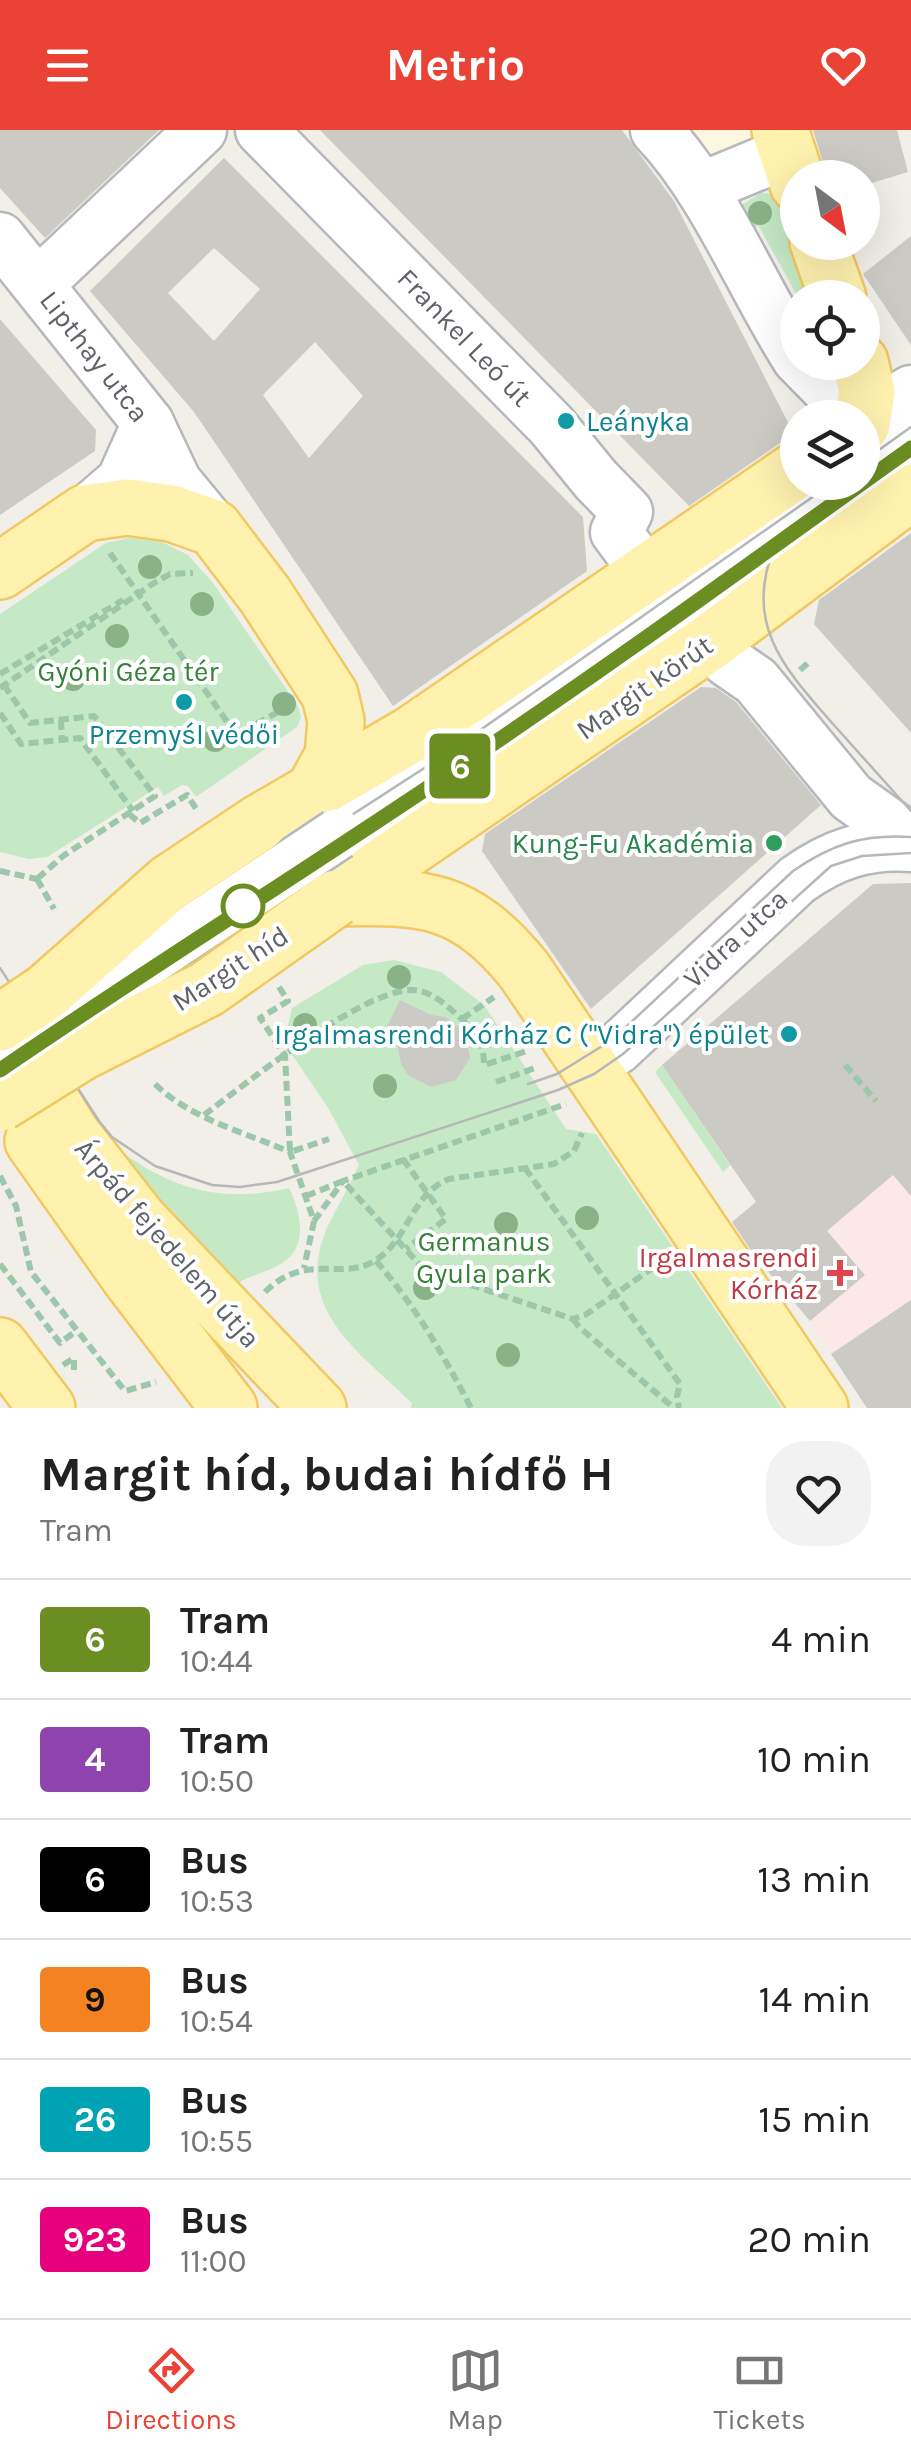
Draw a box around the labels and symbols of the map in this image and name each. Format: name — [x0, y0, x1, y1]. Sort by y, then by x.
north arrow — [780, 160, 880, 260]
street label: Frankel Leó út — [391, 262, 539, 413]
street label: Lipthay utca — [33, 284, 156, 429]
place label: Leányka — [586, 405, 690, 438]
marker: Leányka — [555, 410, 577, 432]
street label: Margit körút — [570, 628, 719, 746]
park label: Gyóni Géza tér — [37, 655, 219, 688]
marker: Przemyśl védői — [173, 691, 195, 713]
place label: Przemyśl védői — [89, 718, 279, 751]
line badge: 6 — [428, 734, 492, 798]
place label: Kung-Fu Akadémia — [512, 827, 754, 860]
marker: Kung-Fu Akadémia — [763, 832, 785, 854]
street label: Vidra utca — [676, 882, 794, 995]
unlabelled marker — [222, 885, 264, 927]
street label: Margit híd — [166, 919, 295, 1018]
place label: Irgalmasrendi Kórház C ("Vidra") épület — [274, 1018, 769, 1051]
marker: Irgalmasrendi Kórház C ("Vidra") épület — [778, 1023, 800, 1045]
street label: Árpád fejedelem útja — [68, 1131, 268, 1355]
park label: Germanus Gyula park — [416, 1225, 552, 1290]
place label: Irgalmasrendi Kórház — [639, 1241, 818, 1306]
marker: Irgalmasrendi Kórház — [827, 1260, 853, 1286]

